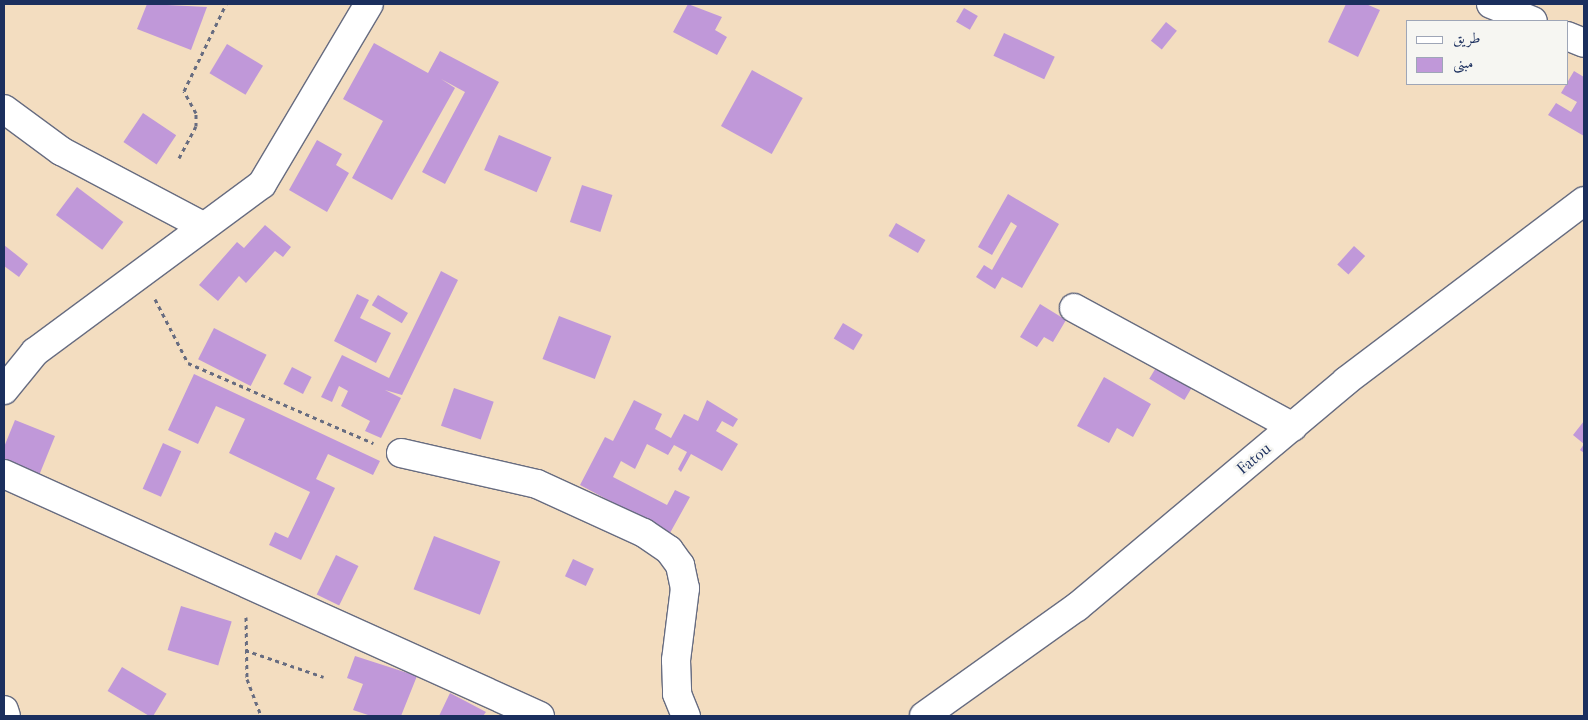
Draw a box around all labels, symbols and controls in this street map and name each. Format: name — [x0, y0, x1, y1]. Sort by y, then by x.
legend — [1406, 20, 1568, 85]
text: طريق — [1453, 29, 1480, 47]
text: مبنى — [1453, 54, 1473, 72]
street label: Fatou — [1233, 439, 1275, 479]

